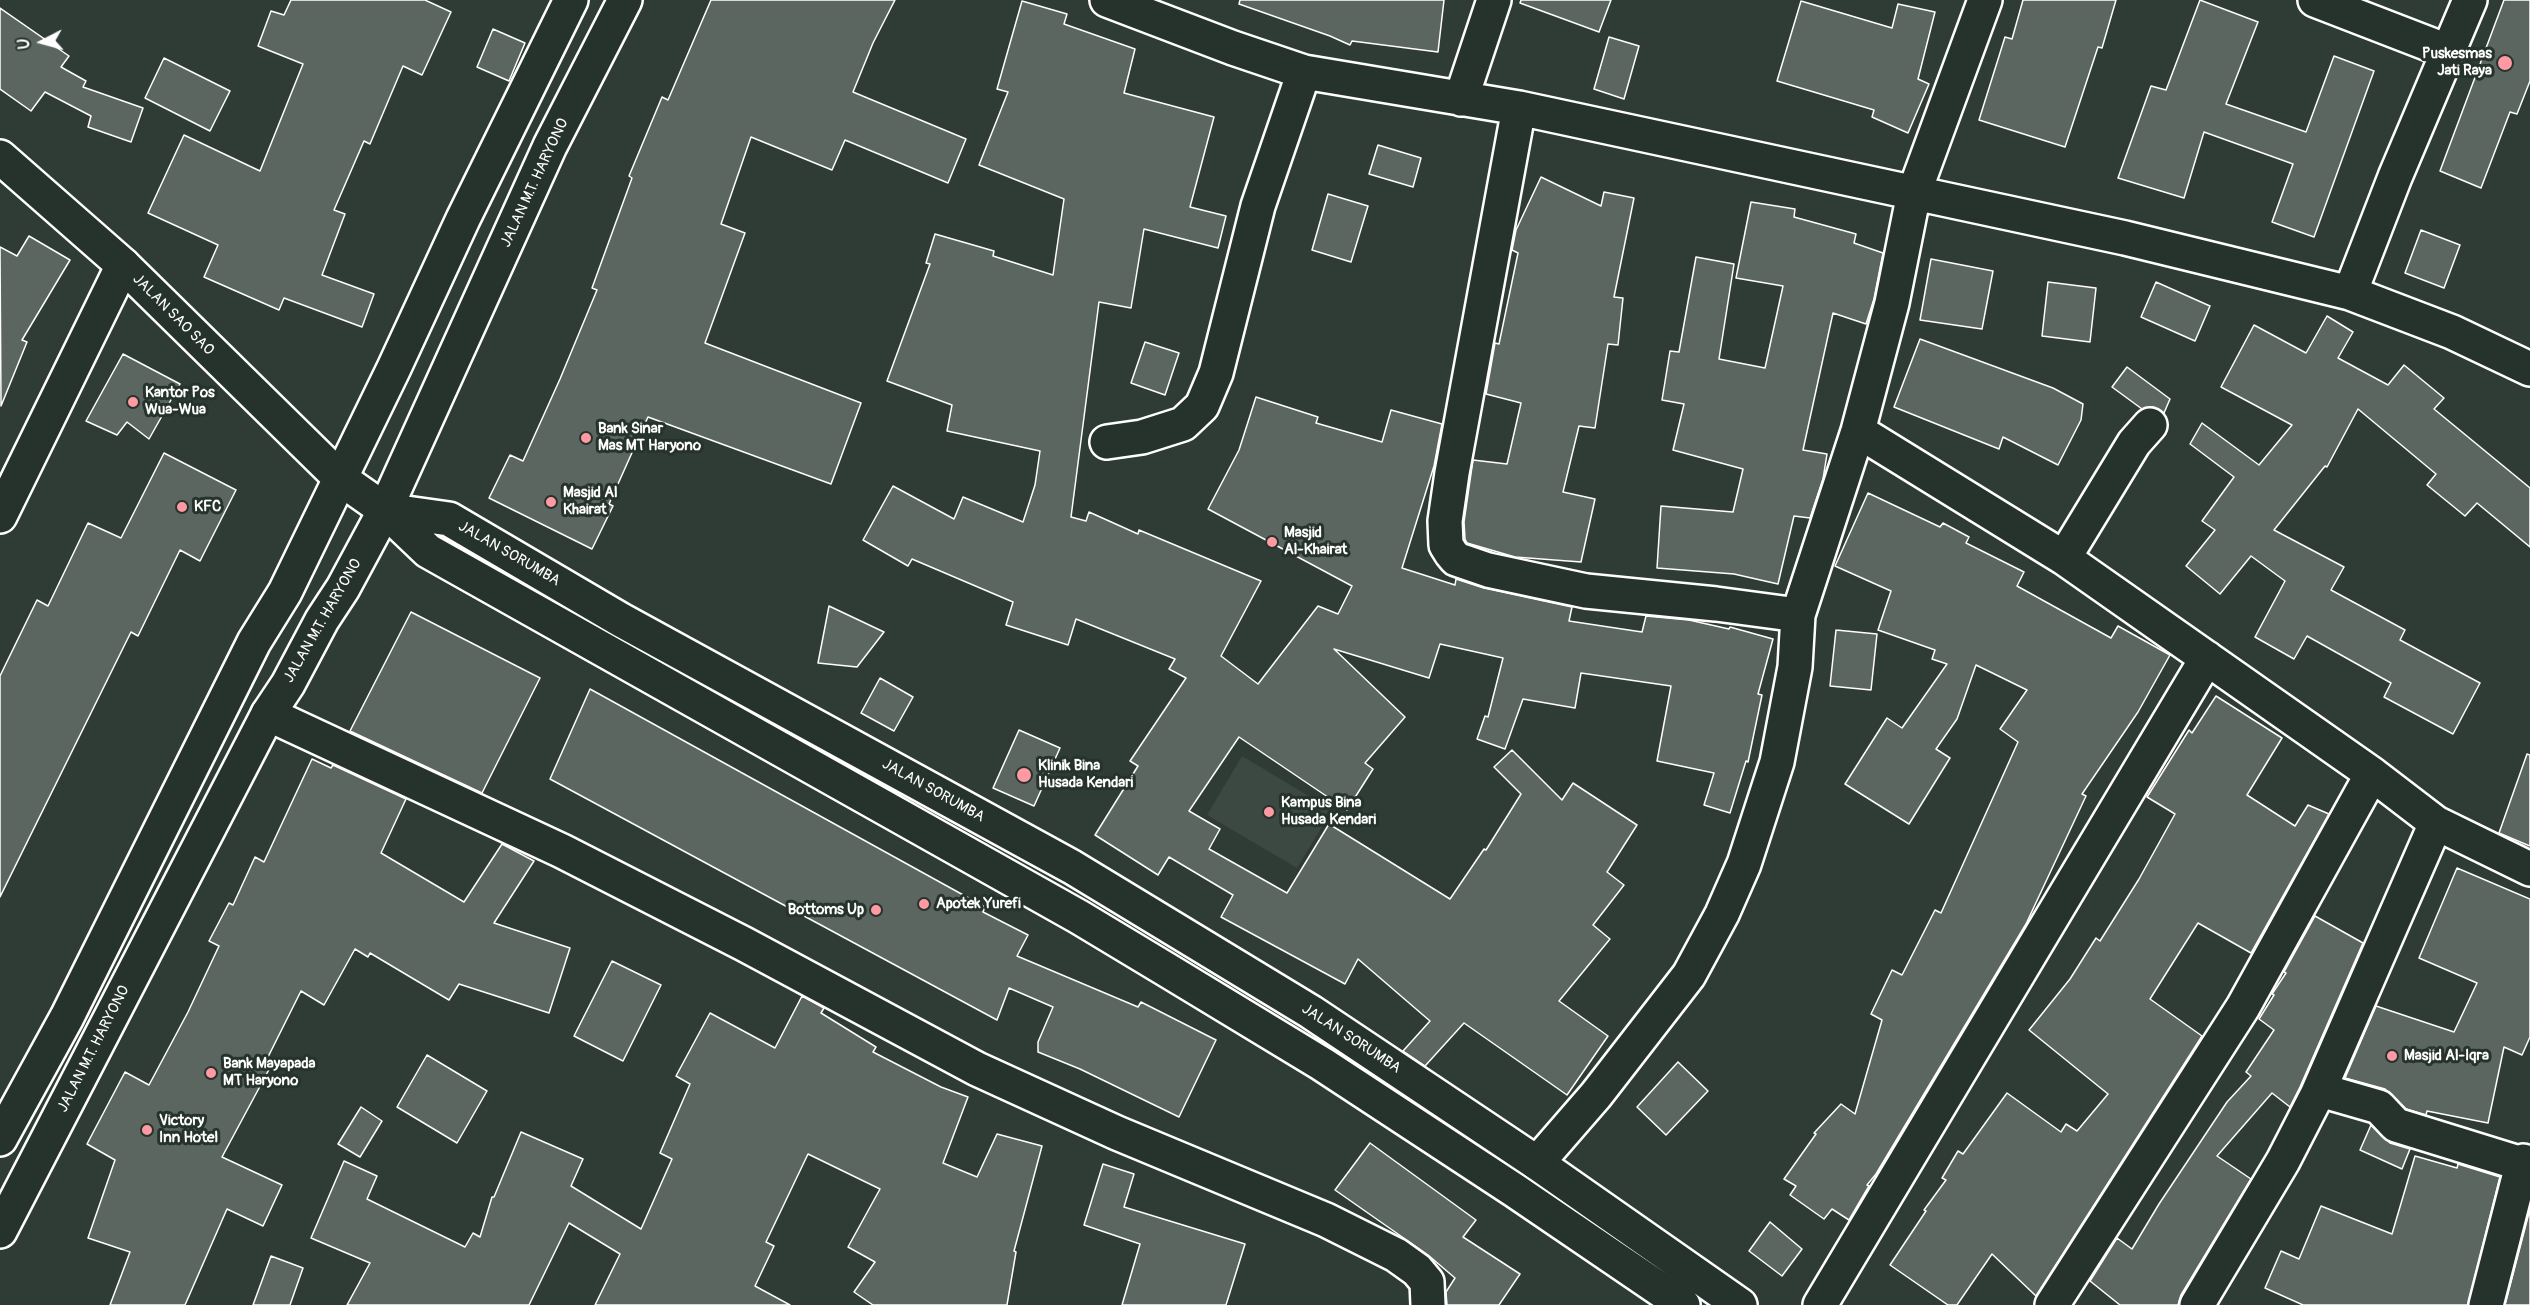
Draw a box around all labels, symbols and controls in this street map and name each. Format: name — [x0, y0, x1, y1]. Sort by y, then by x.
north arrow — [12, 12, 72, 72]
text: U — [14, 38, 35, 50]
place label: Puskesmas Jati Raya — [2422, 45, 2492, 80]
marker: Puskesmas Jati Raya — [2496, 54, 2514, 72]
street label: JALAN M.T. HARYONO — [497, 116, 573, 250]
street label: JALAN SAO SAO — [129, 271, 217, 359]
place label: Kantor Pos Wua-Wua — [145, 384, 215, 419]
marker: Kantor Pos Wua-Wua — [126, 395, 140, 409]
place label: Bank Sinar Mas MT Haryono — [598, 420, 701, 455]
marker: Bank Sinar Mas MT Haryono — [579, 431, 593, 445]
place label: Masjid Al Khairat — [563, 484, 618, 519]
marker: Masjid Al Khairat — [544, 495, 558, 509]
place label: KFC — [194, 498, 221, 516]
marker: KFC — [175, 500, 189, 514]
street label: JALAN SORUMBA — [455, 518, 563, 590]
place label: Masjid Al-Khairat — [1284, 524, 1347, 559]
marker: Masjid Al-Khairat — [1265, 535, 1279, 549]
street label: JALAN M.T. HARYONO — [280, 556, 366, 686]
street label: JALAN SORUMBA — [879, 755, 987, 827]
place label: Klinik Bina Husada Kendari — [1038, 757, 1133, 792]
marker: Klinik Bina Husada Kendari — [1015, 766, 1033, 784]
place label: Kampus Bina Husada Kendari — [1281, 794, 1376, 829]
marker: Kampus Bina Husada Kendari — [1262, 805, 1276, 819]
place label: Apotek Yurefi — [936, 895, 1021, 913]
marker: Apotek Yurefi — [917, 897, 931, 911]
place label: Bottoms Up — [788, 901, 864, 919]
marker: Bottoms Up — [869, 903, 883, 917]
street label: JALAN M.T. HARYONO — [54, 983, 134, 1115]
street label: JALAN SORUMBA — [1298, 1000, 1404, 1078]
place label: Masjid Al-Iqra — [2404, 1047, 2489, 1065]
marker: Masjid Al-Iqra — [2385, 1049, 2399, 1063]
place label: Bank Mayapada MT Haryono — [223, 1055, 316, 1090]
marker: Bank Mayapada MT Haryono — [204, 1066, 218, 1080]
place label: Victory Inn Hotel — [159, 1112, 218, 1147]
marker: Victory Inn Hotel — [140, 1123, 154, 1137]

